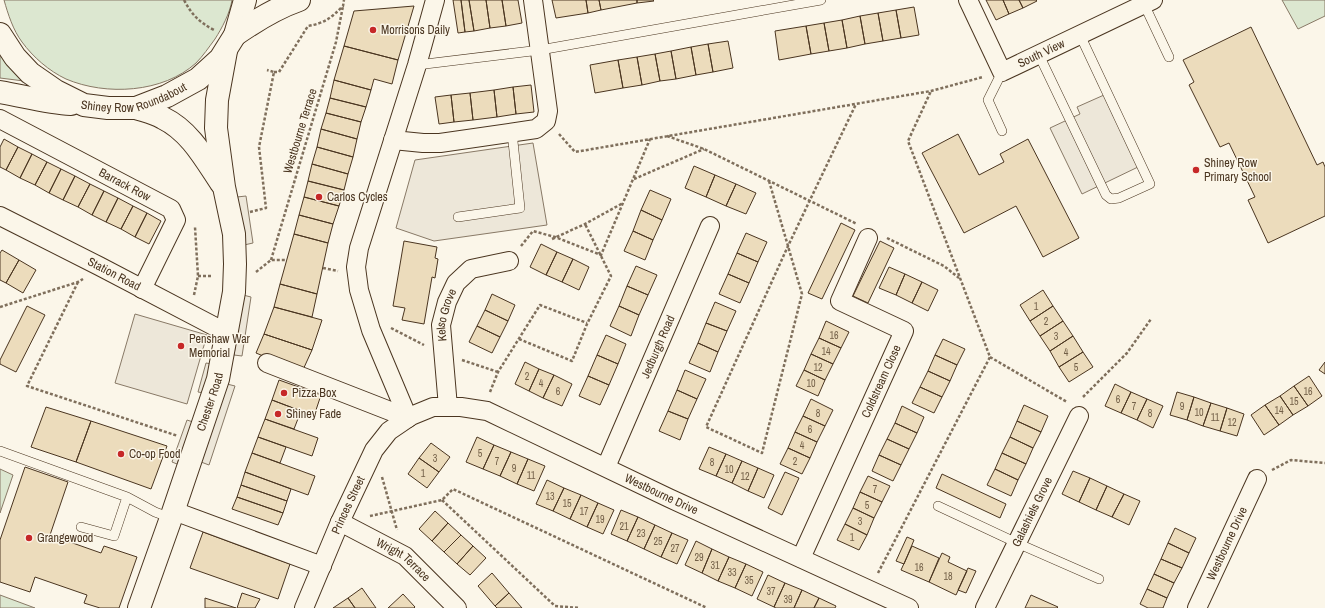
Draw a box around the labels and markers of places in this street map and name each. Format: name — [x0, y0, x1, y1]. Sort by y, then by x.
place label: Morrisons Daily — [381, 22, 450, 38]
marker: Morrisons Daily — [368, 25, 378, 35]
place label: Shiney Row Primary School — [1204, 155, 1271, 185]
marker: Shiney Row Primary School — [1191, 165, 1201, 175]
place label: Carlos Cycles — [327, 189, 388, 205]
marker: Carlos Cycles — [314, 192, 324, 202]
place label: Penshaw War Memorial — [189, 331, 251, 361]
marker: Penshaw War Memorial — [176, 341, 186, 351]
place label: Pizza Box — [292, 385, 336, 401]
marker: Pizza Box — [279, 388, 289, 398]
place label: Shiney Fade — [286, 406, 341, 422]
marker: Shiney Fade — [273, 409, 283, 419]
place label: Co-op Food — [129, 446, 180, 462]
marker: Co-op Food — [116, 449, 126, 459]
place label: Grangewood — [37, 530, 93, 546]
marker: Grangewood — [24, 533, 34, 543]

